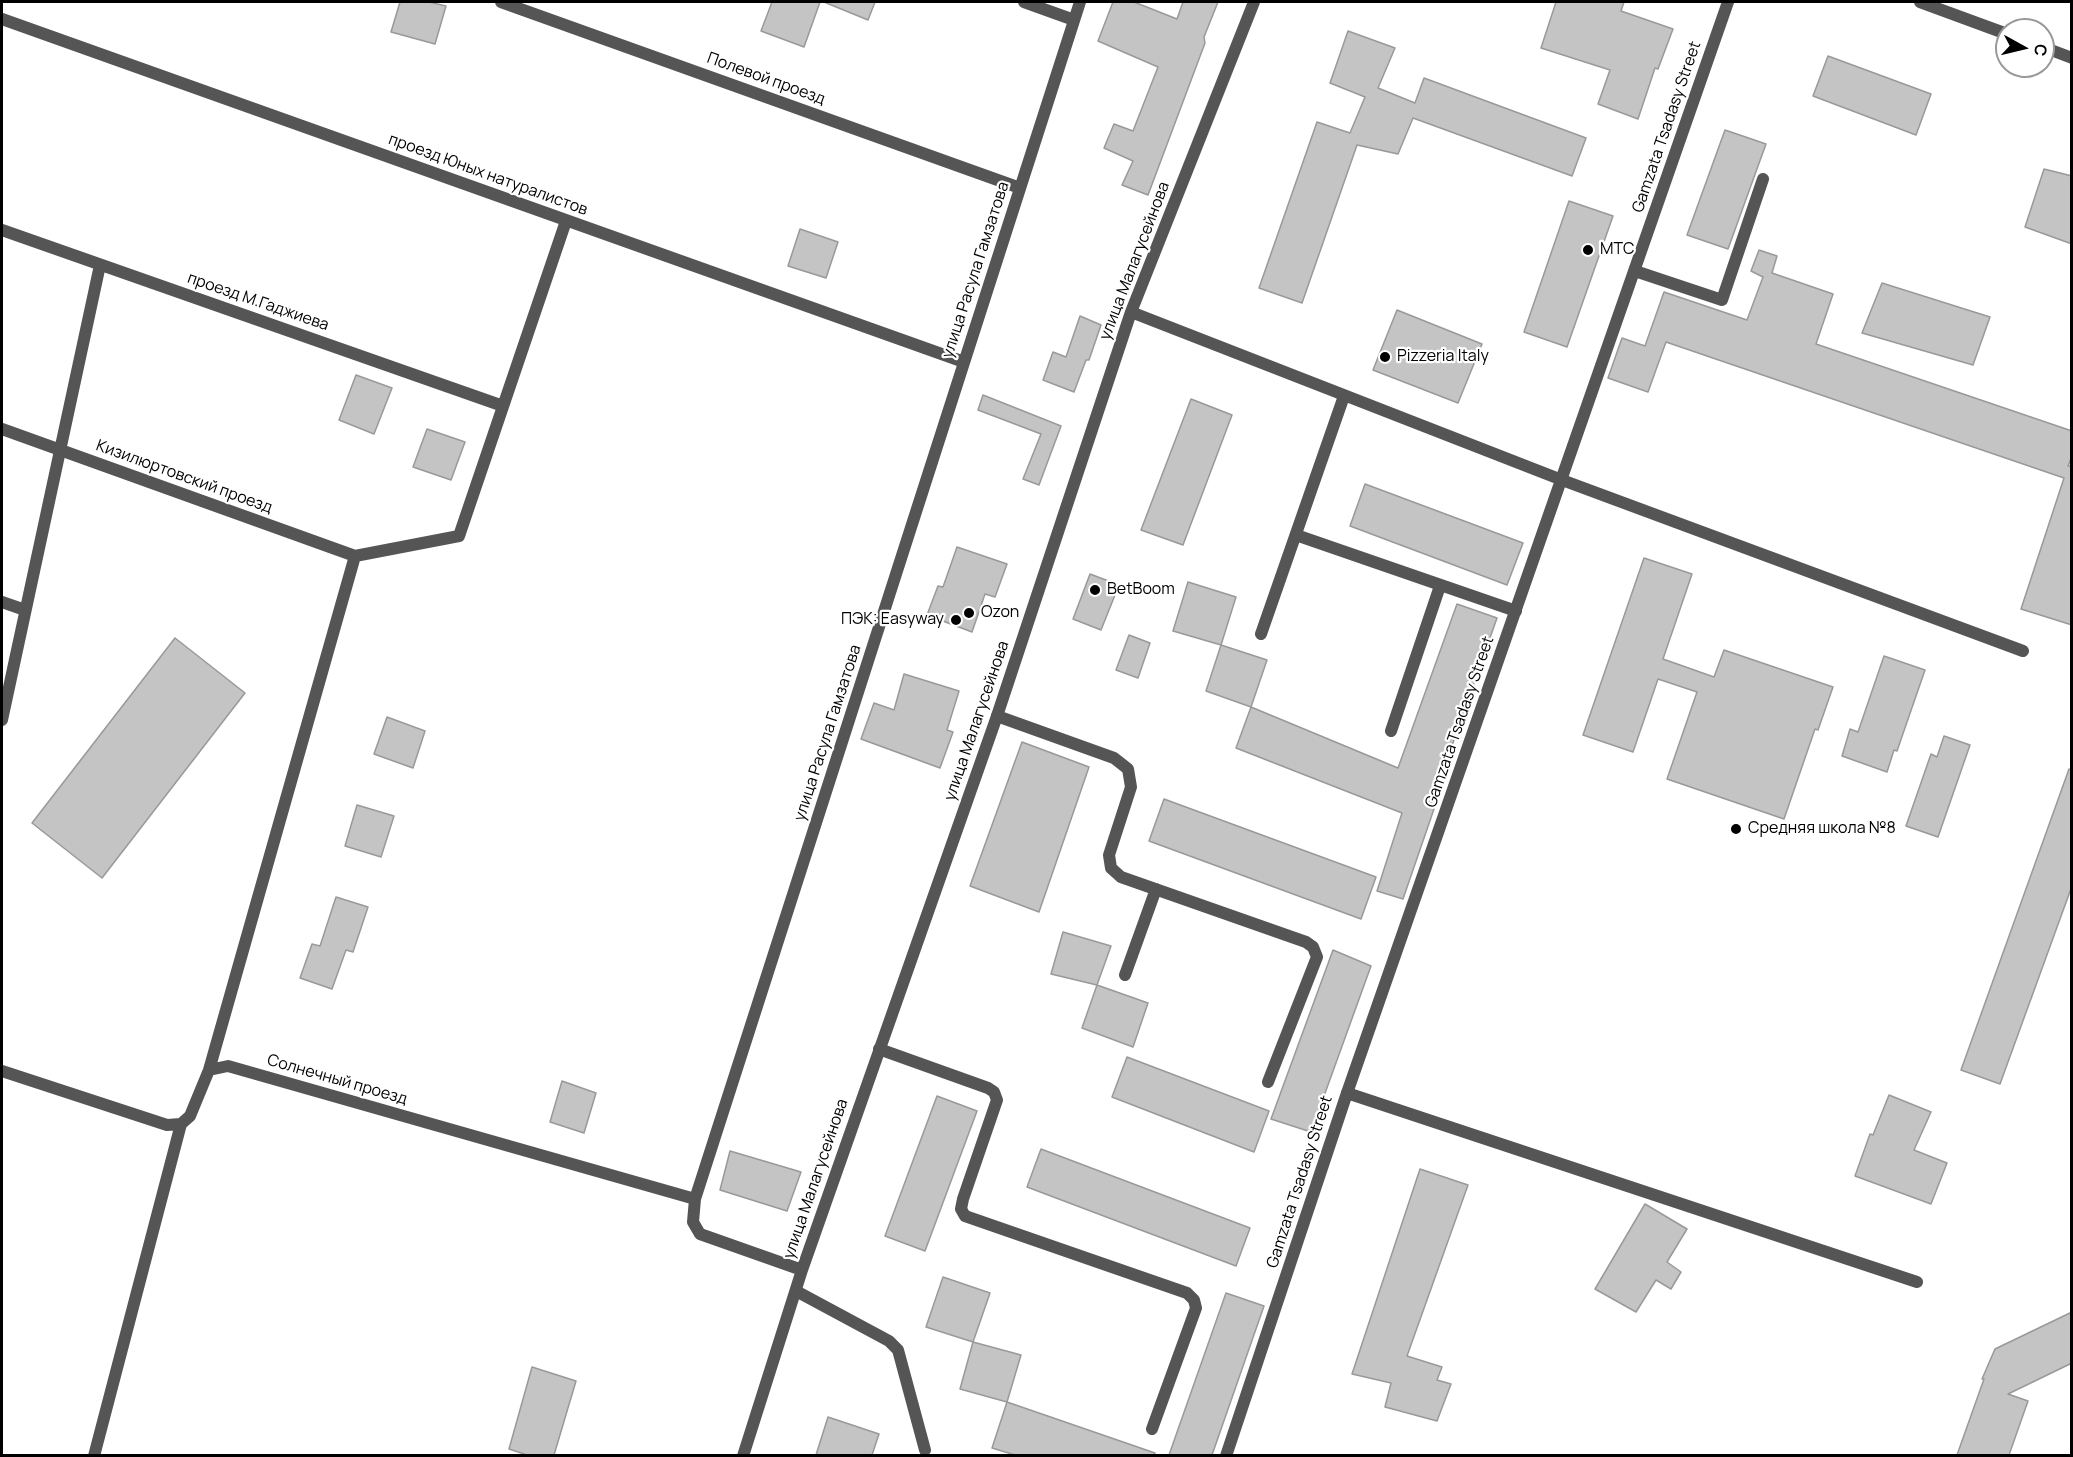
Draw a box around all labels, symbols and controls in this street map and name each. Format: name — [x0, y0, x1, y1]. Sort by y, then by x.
north arrow — [1995, 18, 2055, 78]
street label: Gamzata Tsadasy Street — [1629, 39, 1705, 215]
text: С — [2029, 43, 2053, 58]
street label: Полевой проезд — [704, 49, 828, 109]
street label: проезд Юных натуралистов — [386, 130, 590, 220]
street label: улица Малагусейнова — [1096, 179, 1174, 343]
street label: улица Расула Гамзатова — [938, 180, 1014, 360]
place label: МТС — [1600, 240, 1634, 260]
marker: МТС — [1581, 243, 1595, 257]
street label: проезд М.Гаджиева — [185, 269, 331, 335]
place label: Pizzeria Italy — [1397, 347, 1489, 367]
marker: Pizzeria Italy — [1378, 350, 1392, 364]
street label: Кизилюртовский проезд — [93, 436, 275, 518]
place label: BetBoom — [1107, 580, 1175, 600]
marker: BetBoom — [1088, 583, 1102, 597]
place label: Ozon — [981, 603, 1019, 623]
marker: Ozon — [962, 606, 976, 620]
place label: ПЭК: Easyway — [841, 610, 944, 630]
marker: ПЭК: Easyway — [949, 613, 963, 627]
street label: Gamzata Tsadasy Street — [1422, 634, 1498, 810]
street label: улица Малагусейнова — [941, 638, 1013, 804]
street label: улица Расула Гамзатова — [790, 643, 866, 823]
place label: Средняя школа №8 — [1748, 819, 1896, 839]
marker: Средняя школа №8 — [1729, 822, 1743, 836]
street label: Солнечный проезд — [265, 1051, 409, 1109]
street label: Gamzata Tsadasy Street — [1263, 1093, 1337, 1271]
street label: улица Малагусейнова — [780, 1096, 852, 1262]

